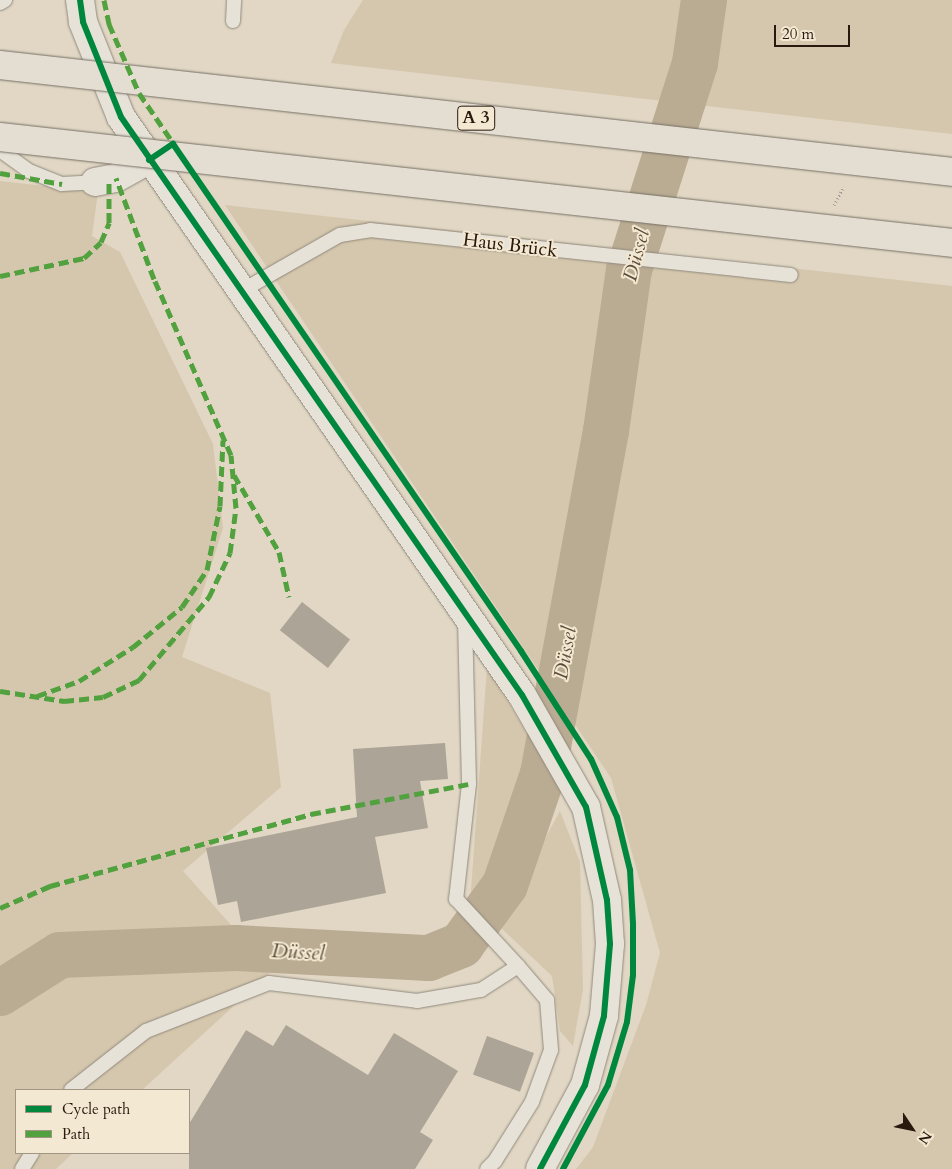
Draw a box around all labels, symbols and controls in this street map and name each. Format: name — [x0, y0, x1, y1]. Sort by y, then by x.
scale bar — [777, 15, 853, 47]
text: 20 m — [782, 24, 814, 44]
road number: A 3 — [456, 102, 496, 134]
water label: Düssel — [618, 226, 654, 284]
street label: Haus Brück — [461, 229, 559, 263]
water label: Düssel — [549, 625, 581, 681]
water label: Düssel — [271, 939, 325, 965]
legend — [15, 1089, 190, 1154]
text: Cycle path — [62, 1099, 130, 1119]
north arrow — [887, 1104, 937, 1154]
text: Path — [62, 1124, 90, 1144]
text: N — [914, 1127, 936, 1148]

